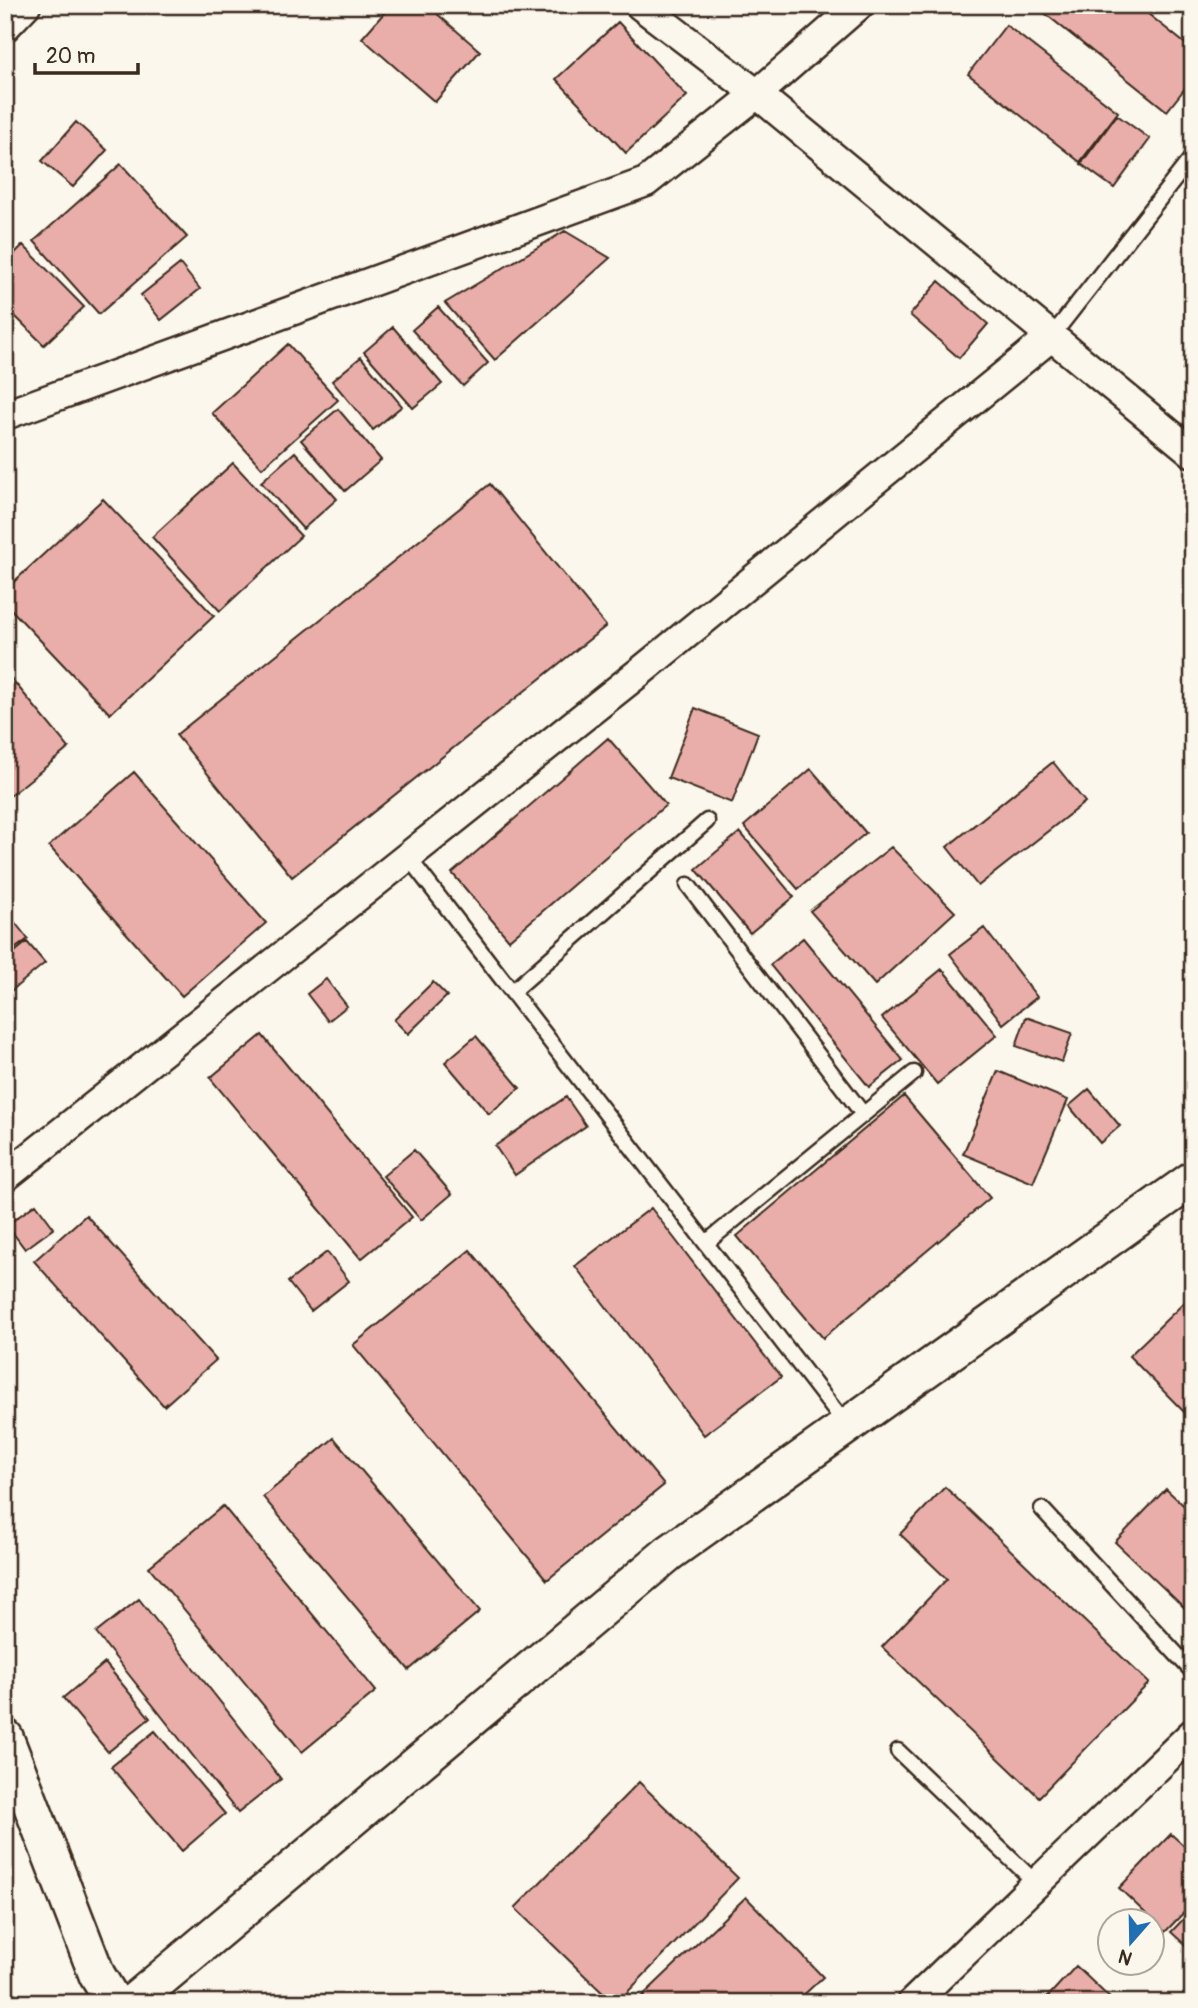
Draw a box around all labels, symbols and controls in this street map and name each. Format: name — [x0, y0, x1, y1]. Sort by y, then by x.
scale bar — [35, 32, 138, 76]
text: 20 m — [46, 43, 95, 70]
north arrow — [1096, 1906, 1166, 1976]
text: N — [1115, 1944, 1136, 1971]

